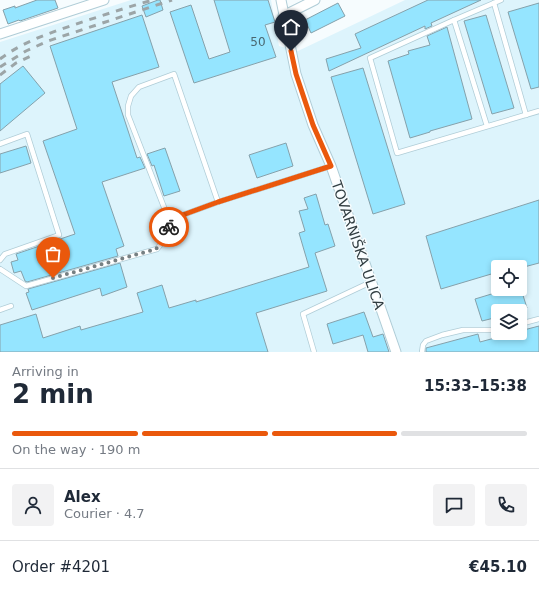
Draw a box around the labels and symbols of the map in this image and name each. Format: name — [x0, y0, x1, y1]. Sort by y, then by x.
pin — [274, 10, 308, 51]
house number: 50 — [250, 35, 266, 49]
street label: TOVARNIŠKA ULICA — [328, 177, 389, 312]
courier — [149, 207, 189, 247]
pin — [36, 237, 70, 278]

